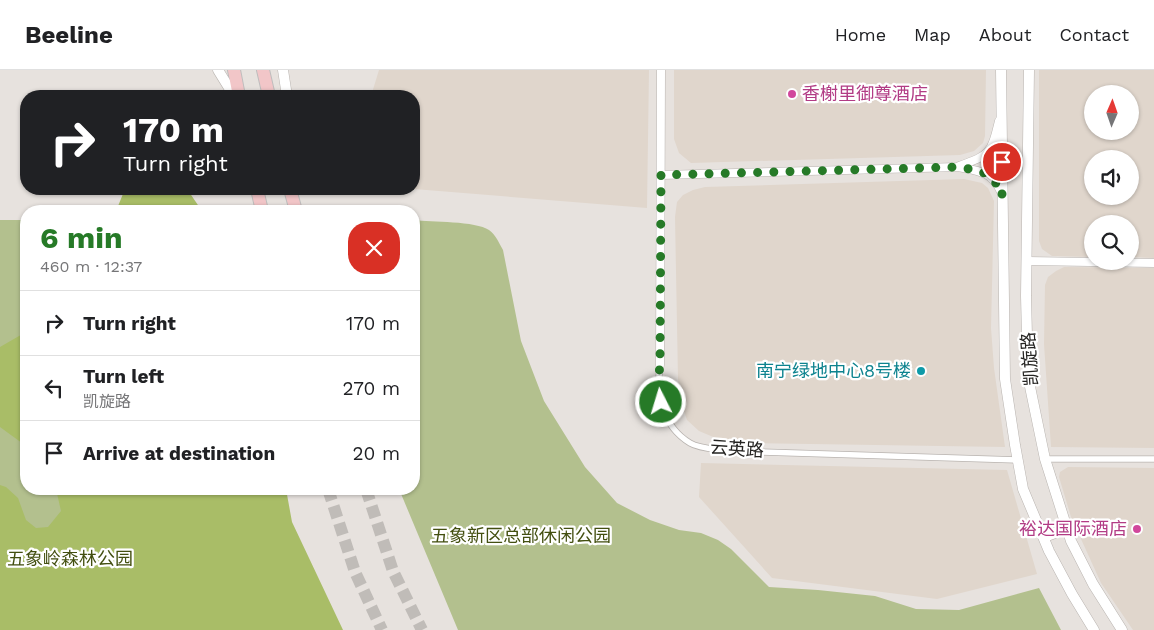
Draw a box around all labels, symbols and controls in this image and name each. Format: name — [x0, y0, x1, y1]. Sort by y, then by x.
text: Beeline — [25, 21, 113, 49]
text: Home — [835, 24, 886, 45]
text: Map — [914, 24, 951, 45]
text: About — [979, 24, 1031, 45]
text: Contact — [1059, 24, 1129, 45]
place label: 香榭里御尊酒店 — [802, 83, 928, 104]
north arrow — [1084, 85, 1139, 140]
map controls — [1084, 85, 1139, 270]
marker: 香榭里御尊酒店 — [786, 88, 798, 100]
text: 170 m — [123, 109, 224, 151]
icon: right — [40, 110, 105, 175]
pin — [981, 141, 1023, 183]
icon: arrive — [988, 148, 1016, 176]
button: sound — [1084, 150, 1139, 205]
text: Turn right — [123, 151, 228, 176]
button: search — [1084, 215, 1139, 270]
text: 6 min — [40, 220, 123, 255]
button: close — [348, 222, 400, 274]
text: 460 m · 12:37 — [40, 257, 142, 276]
icon: right — [40, 309, 68, 337]
text: Turn right — [83, 312, 176, 335]
text: 170 m — [346, 312, 400, 335]
street label: 凯旋路 — [1017, 331, 1042, 387]
place label: 南宁绿地中心8号楼 — [756, 360, 911, 381]
text: Turn left — [83, 365, 164, 388]
marker: 南宁绿地中心8号楼 — [915, 365, 927, 377]
icon: left — [40, 374, 68, 402]
position arrow — [634, 375, 686, 427]
text: 270 m — [343, 377, 400, 400]
text: 凯旋路 — [83, 392, 131, 411]
street label: 云英路 — [709, 436, 765, 461]
icon: arrive — [40, 439, 68, 467]
text: Arrive at destination — [83, 442, 275, 465]
text: 20 m — [353, 442, 400, 465]
place label: 裕达国际酒店 — [1019, 518, 1127, 539]
marker: 裕达国际酒店 — [1131, 523, 1143, 535]
park label: 五象新区总部休闲公园 — [431, 525, 611, 546]
park label: 五象岭森林公园 — [7, 548, 133, 569]

